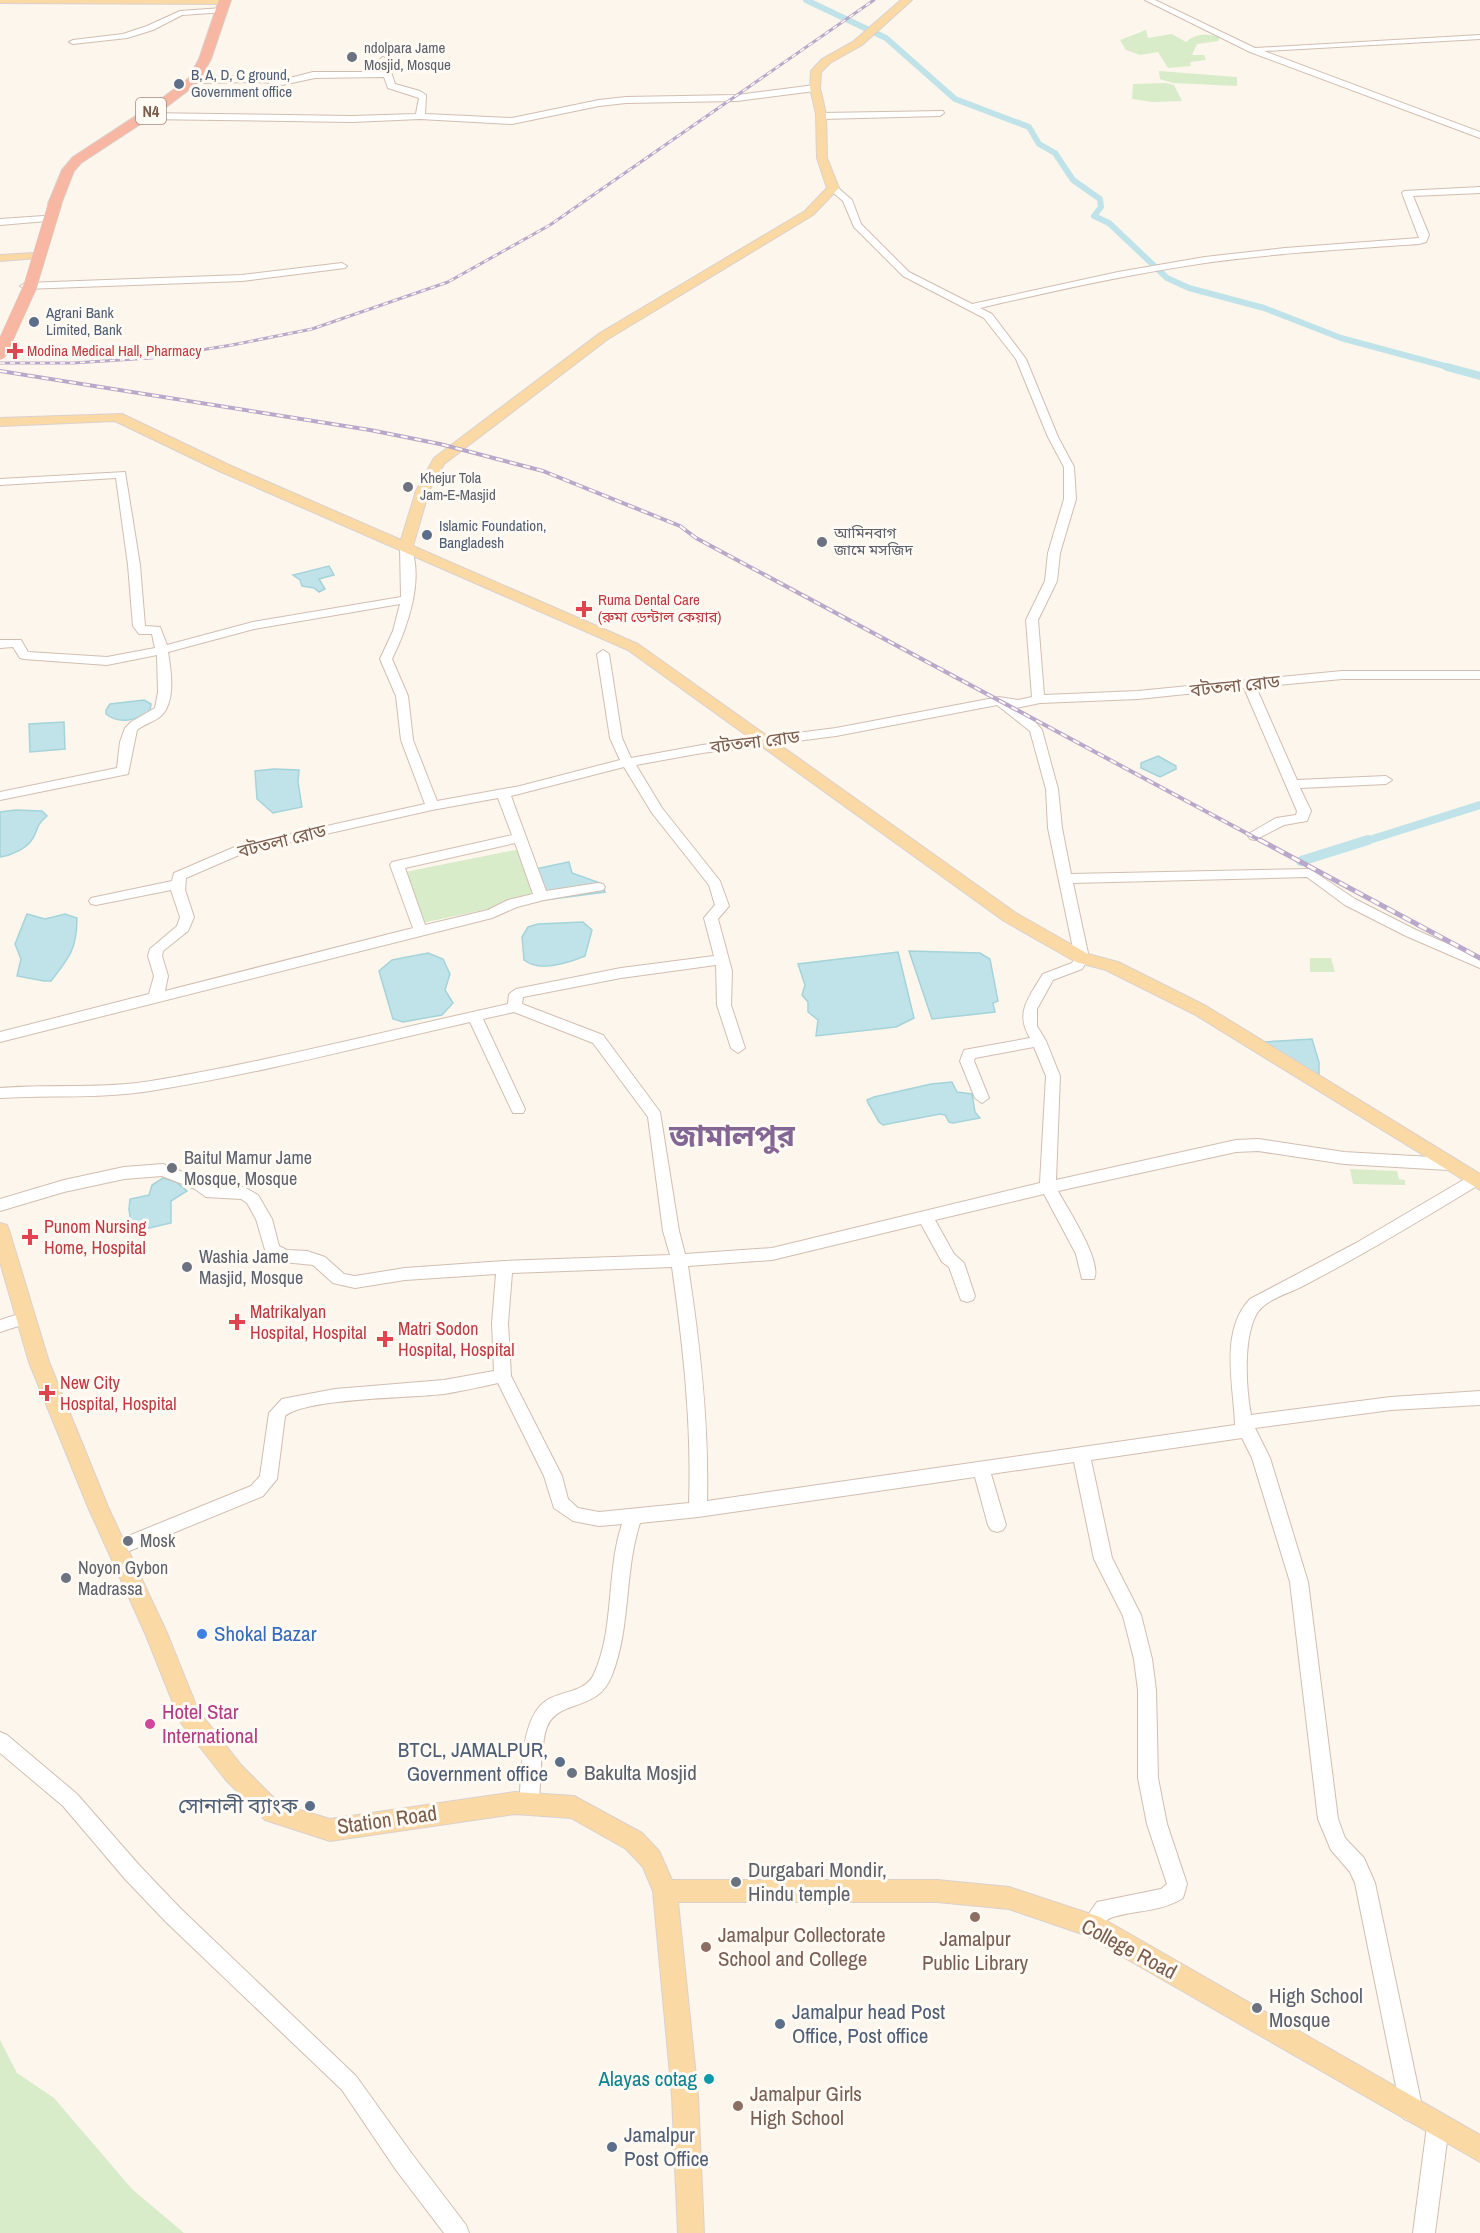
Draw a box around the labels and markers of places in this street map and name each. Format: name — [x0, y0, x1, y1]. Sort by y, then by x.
place label: ndolpara Jame Mosjid, Mosque — [364, 37, 451, 75]
marker: ndolpara Jame Mosjid, Mosque — [345, 50, 359, 64]
place label: B, A, D, C ground, Government office — [191, 64, 292, 102]
marker: B, A, D, C ground, Government office — [172, 77, 186, 91]
place label: Agrani Bank Limited, Bank — [45, 302, 123, 340]
marker: Agrani Bank Limited, Bank — [27, 315, 41, 329]
place label: Modina Medical Hall, Pharmacy — [27, 340, 202, 361]
marker: Modina Medical Hall, Pharmacy — [8, 344, 22, 358]
place label: Khejur Tola Jam-E-Masjid — [420, 467, 496, 505]
marker: Khejur Tola Jam-E-Masjid — [401, 480, 415, 494]
place label: Islamic Foundation, Bangladesh — [439, 515, 546, 553]
place label: আমিনবাগ জামে মসজিদ — [833, 522, 913, 560]
marker: Islamic Foundation, Bangladesh — [420, 528, 434, 542]
marker: আমিনবাগ জামে মসজিদ — [815, 535, 829, 549]
place label: Ruma Dental Care (রুমা ডেন্টাল কেয়ার) — [598, 589, 721, 627]
marker: Ruma Dental Care (রুমা ডেন্টাল কেয়ার) — [575, 600, 593, 618]
place label: Baitul Mamur Jame Mosque, Mosque — [184, 1145, 312, 1191]
marker: Baitul Mamur Jame Mosque, Mosque — [165, 1161, 179, 1175]
place label: Punom Nursing Home, Hospital — [44, 1214, 147, 1260]
marker: Punom Nursing Home, Hospital — [21, 1228, 39, 1246]
place label: Washia Jame Masjid, Mosque — [199, 1244, 303, 1290]
marker: Washia Jame Masjid, Mosque — [180, 1260, 194, 1274]
place label: Matrikalyan Hospital, Hospital — [250, 1299, 367, 1345]
marker: Matrikalyan Hospital, Hospital — [228, 1313, 246, 1331]
place label: Matri Sodon Hospital, Hospital — [398, 1316, 515, 1362]
marker: Matri Sodon Hospital, Hospital — [376, 1330, 394, 1348]
place label: New City Hospital, Hospital — [60, 1370, 177, 1416]
marker: New City Hospital, Hospital — [38, 1384, 56, 1402]
place label: Mosk — [140, 1528, 176, 1553]
marker: Mosk — [121, 1534, 135, 1548]
place label: Noyon Gybon Madrassa — [78, 1555, 168, 1601]
marker: Noyon Gybon Madrassa — [59, 1571, 73, 1585]
place label: Shokal Bazar — [214, 1619, 317, 1648]
marker: Shokal Bazar — [195, 1627, 209, 1641]
place label: Hotel Star International — [162, 1697, 258, 1750]
marker: Hotel Star International — [143, 1717, 157, 1731]
place label: BTCL, JAMALPUR, Government office — [398, 1735, 548, 1788]
marker: BTCL, JAMALPUR, Government office — [553, 1755, 567, 1769]
place label: Bakulta Mosjid — [584, 1758, 697, 1787]
marker: Bakulta Mosjid — [565, 1766, 579, 1780]
place label: সোনালী ব্যাংক — [178, 1791, 299, 1820]
marker: সোনালী ব্যাংক — [303, 1799, 317, 1813]
place label: Durgabari Mondir, Hindu temple — [748, 1855, 887, 1908]
marker: Durgabari Mondir, Hindu temple — [729, 1875, 743, 1889]
marker: Jamalpur Public Library — [968, 1910, 982, 1924]
place label: Jamalpur Collectorate School and College — [718, 1920, 885, 1973]
place label: Jamalpur Public Library — [922, 1924, 1029, 1977]
marker: Jamalpur Collectorate School and College — [699, 1940, 713, 1954]
place label: High School Mosque — [1269, 1981, 1363, 2034]
place label: Jamalpur head Post Office, Post office — [792, 1997, 945, 2050]
marker: High School Mosque — [1250, 2001, 1264, 2015]
marker: Jamalpur head Post Office, Post office — [773, 2017, 787, 2031]
place label: Alayas cotag — [597, 2064, 697, 2093]
marker: Alayas cotag — [702, 2072, 716, 2086]
place label: Jamalpur Girls High School — [750, 2079, 862, 2132]
marker: Jamalpur Girls High School — [731, 2099, 745, 2113]
place label: Jamalpur Post Office — [624, 2120, 709, 2173]
marker: Jamalpur Post Office — [605, 2140, 619, 2154]

